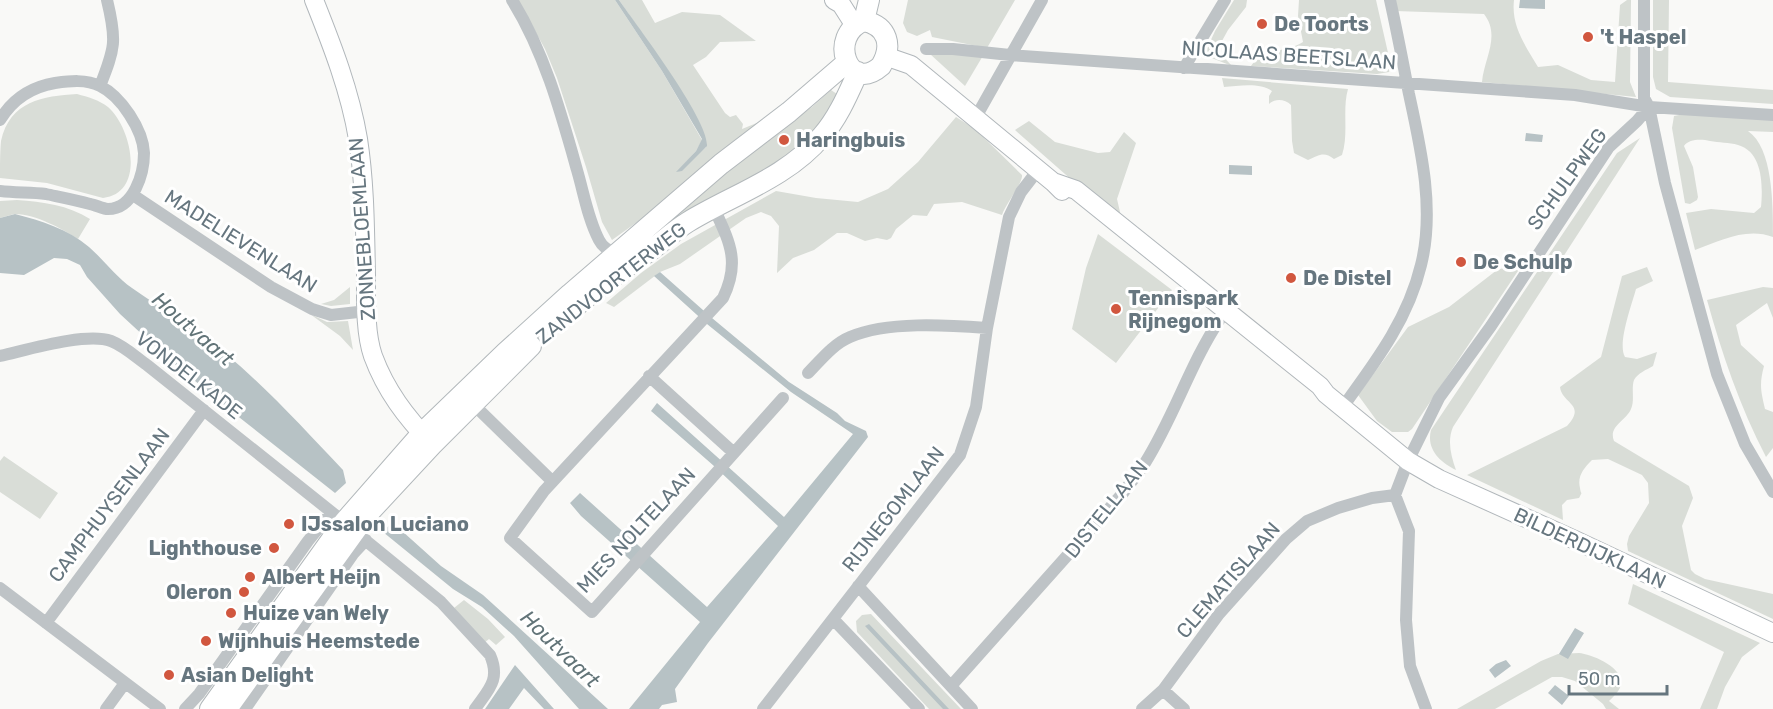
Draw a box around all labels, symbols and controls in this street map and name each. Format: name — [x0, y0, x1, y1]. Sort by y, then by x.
place label: De Toorts — [1274, 12, 1369, 36]
marker: De Toorts — [1255, 17, 1269, 31]
place label: 't Haspel — [1600, 25, 1686, 49]
marker: 't Haspel — [1581, 30, 1595, 44]
street label: NICOLAAS BEETSLAAN — [1181, 36, 1397, 74]
street label: SCHULPWEG — [1522, 124, 1612, 234]
place label: Haringbuis — [796, 128, 905, 152]
marker: Haringbuis — [777, 133, 791, 147]
street label: ZONNEBLOEMLAAN — [344, 137, 380, 321]
street label: MADELIEVENLAAN — [160, 184, 322, 298]
street label: ZANDVOORTERWEG — [531, 217, 691, 349]
place label: De Schulp — [1473, 250, 1573, 274]
marker: De Schulp — [1454, 255, 1468, 269]
place label: De Distel — [1303, 266, 1391, 290]
marker: De Distel — [1284, 271, 1298, 285]
water label: Houtvaart — [147, 286, 240, 371]
place label: Tennispark Rijnegom — [1128, 286, 1239, 333]
marker: Tennispark Rijnegom — [1109, 302, 1123, 316]
street label: VONDELKADE — [131, 326, 247, 424]
street label: CAMPHUYSENLAAN — [43, 423, 175, 587]
street label: RIJNEGOMLAAN — [837, 442, 949, 576]
street label: DISTELLAAN — [1059, 455, 1153, 563]
street label: MIES NOLTELAAN — [572, 462, 700, 598]
street label: BILDERDIJKLAAN — [1510, 502, 1670, 594]
place label: IJssalon Luciano — [301, 512, 469, 536]
marker: IJssalon Luciano — [282, 517, 296, 531]
street label: CLEMATISLAAN — [1171, 517, 1285, 643]
place label: Lighthouse — [148, 536, 262, 560]
marker: Lighthouse — [267, 541, 281, 555]
place label: Albert Heijn — [262, 565, 381, 589]
marker: Albert Heijn — [243, 570, 257, 584]
place label: Oleron — [166, 580, 232, 604]
marker: Oleron — [237, 585, 251, 599]
place label: Huize van Wely — [243, 601, 389, 625]
water label: Houtvaart — [516, 605, 606, 693]
marker: Huize van Wely — [224, 606, 238, 620]
place label: Wijnhuis Heemstede — [218, 629, 420, 653]
marker: Wijnhuis Heemstede — [199, 634, 213, 648]
scale bar — [1569, 658, 1666, 696]
place label: Asian Delight — [181, 663, 314, 687]
marker: Asian Delight — [162, 668, 176, 682]
text: 50 m — [1578, 668, 1621, 690]

